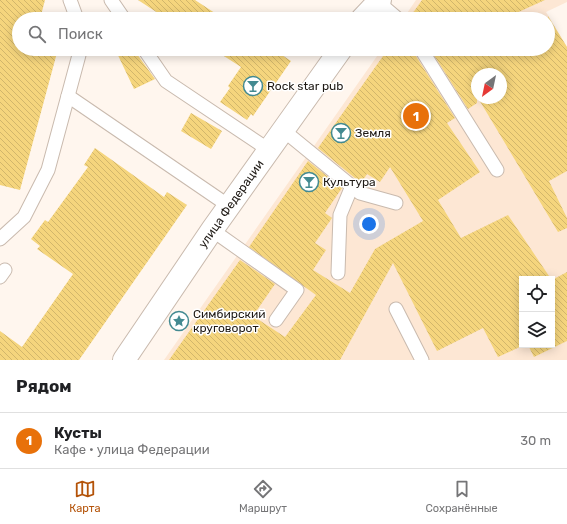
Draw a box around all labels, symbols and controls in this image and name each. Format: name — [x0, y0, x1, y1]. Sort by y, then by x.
search box — [12, 12, 555, 56]
icon: search — [26, 23, 48, 45]
text: Поиск — [58, 25, 103, 43]
north arrow — [471, 68, 507, 104]
bar icon: Rock star pub — [242, 75, 264, 97]
place label: Rock star pub — [267, 79, 343, 93]
pin: 1 — [403, 101, 429, 131]
bar icon: Земля — [330, 122, 352, 144]
place label: Земля — [355, 126, 391, 140]
street label: улица Федерации — [195, 157, 267, 251]
bar icon: Культура — [298, 171, 320, 193]
place label: Культура — [323, 175, 376, 189]
your location — [359, 214, 379, 234]
map controls — [519, 276, 555, 348]
button: locate — [519, 276, 555, 312]
place label: Симбирский круговорот — [193, 307, 266, 335]
place icon: Симбирский круговорот — [168, 310, 190, 332]
button: layers — [519, 312, 555, 348]
text: Рядом — [16, 376, 72, 396]
text: Кусты — [54, 424, 102, 442]
text: 1 — [26, 433, 32, 448]
text: 30 m — [520, 433, 551, 448]
text: Кафе · улица Федерации — [54, 442, 210, 457]
tab: Карта — [69, 478, 101, 515]
tab: Маршрут — [239, 478, 287, 515]
tab: Сохранённые — [425, 478, 498, 515]

